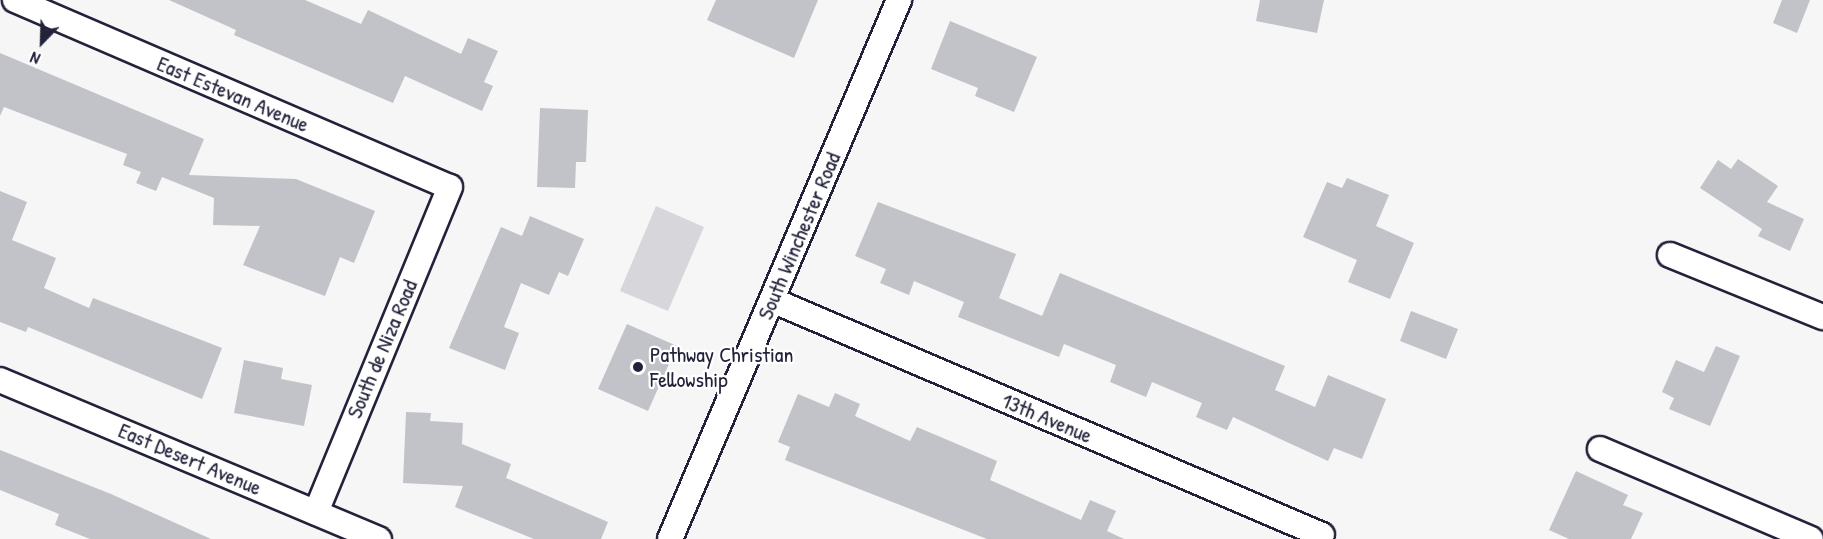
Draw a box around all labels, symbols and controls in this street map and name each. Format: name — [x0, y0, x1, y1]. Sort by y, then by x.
north arrow — [12, 12, 72, 72]
text: N — [27, 47, 43, 70]
street label: East Estevan Avenue — [153, 50, 313, 138]
street label: South Winchester Road — [752, 148, 846, 324]
street label: South de Niza Road — [341, 276, 423, 422]
place label: Pathway Christian Fellowship — [650, 341, 793, 392]
marker: Pathway Christian Fellowship — [631, 360, 645, 374]
street label: 13th Avenue — [998, 387, 1096, 449]
street label: East Desert Avenue — [115, 417, 265, 501]

